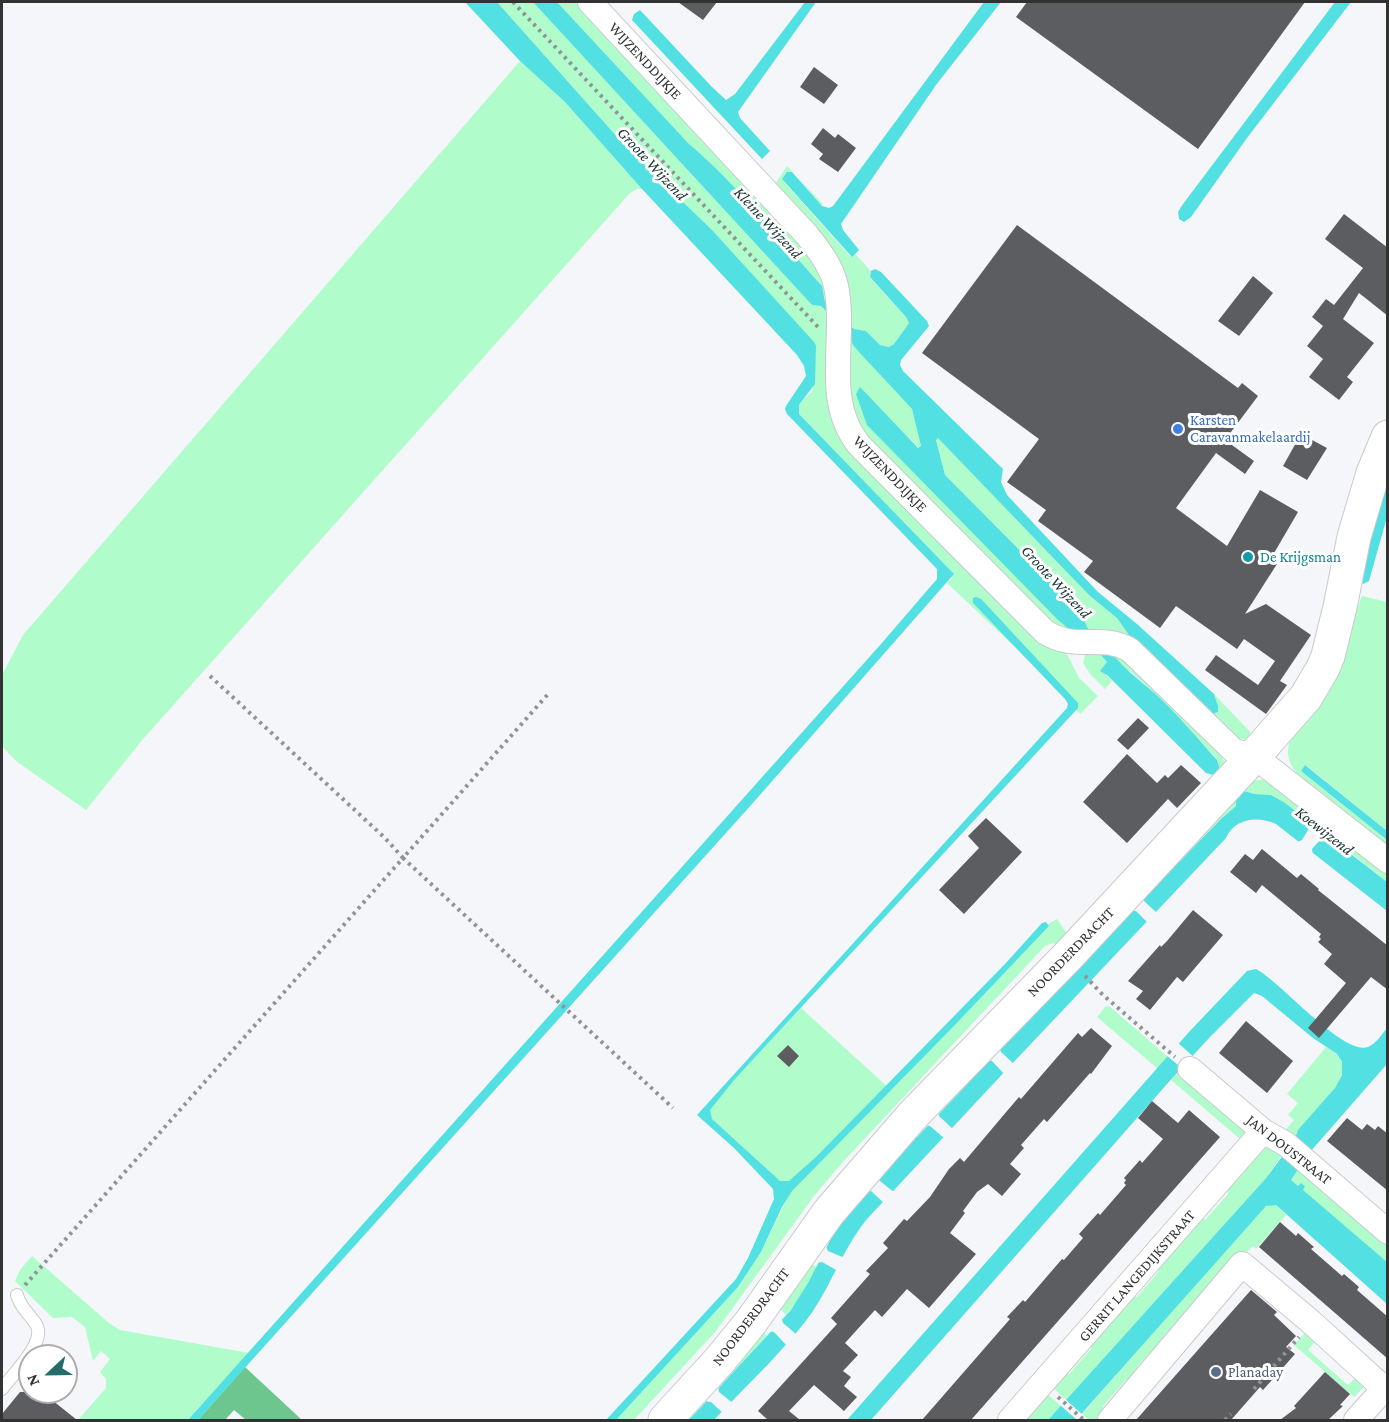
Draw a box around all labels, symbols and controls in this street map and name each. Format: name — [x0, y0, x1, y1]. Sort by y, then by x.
street label: WIJZENDDIJKJE — [605, 19, 685, 103]
water label: Groote Wijzend — [613, 123, 691, 205]
water label: Kleine Wijzend — [730, 183, 806, 263]
place label: Karsten Caravanmakelaardij — [1190, 411, 1310, 446]
marker: Karsten Caravanmakelaardij — [1171, 422, 1185, 436]
street label: WIJZENDDIJKJE — [849, 432, 931, 516]
water label: Groote Wijzend — [1017, 541, 1095, 623]
place label: De Krijgsman — [1260, 548, 1341, 566]
marker: De Krijgsman — [1241, 550, 1255, 564]
water label: Koewijzend — [1291, 802, 1357, 860]
street label: NOORDERDRACHT — [1024, 903, 1118, 1001]
street label: JAN DOUSTRAAT — [1243, 1111, 1335, 1189]
street label: GERRIT LANGEDIJKSTRAAT — [1075, 1206, 1199, 1346]
street label: NOORDERDRACHT — [708, 1265, 794, 1369]
north arrow — [18, 1344, 78, 1404]
place label: Planaday — [1228, 1363, 1283, 1381]
marker: Planaday — [1209, 1365, 1223, 1379]
text: N — [23, 1372, 43, 1388]

